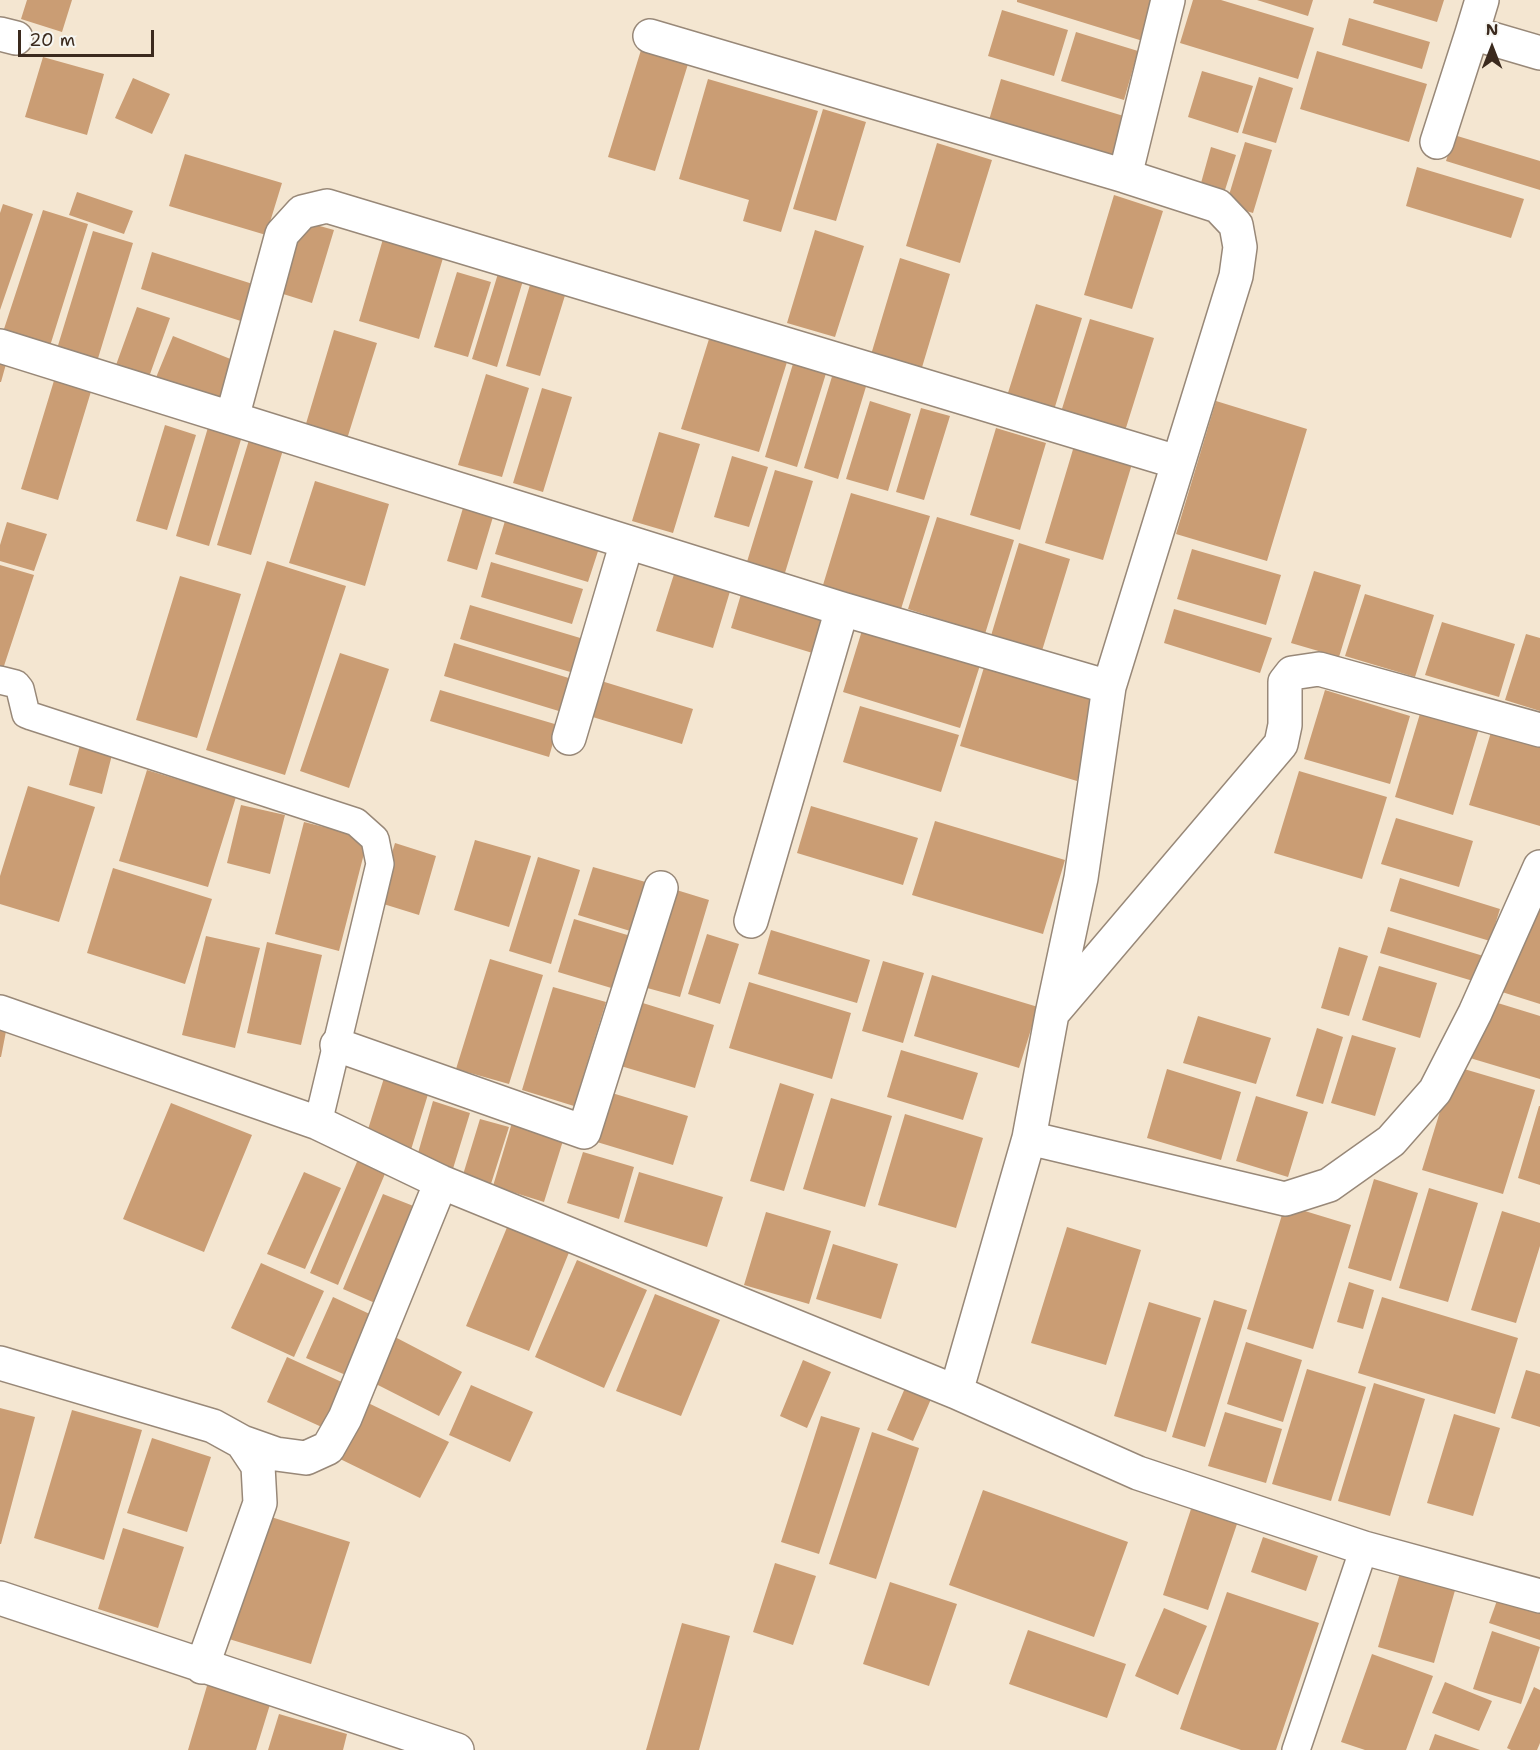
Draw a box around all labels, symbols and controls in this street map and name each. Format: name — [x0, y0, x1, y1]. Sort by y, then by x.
scale bar — [21, 18, 158, 56]
north arrow — [1462, 18, 1522, 78]
text: N — [1486, 19, 1498, 40]
text: 20 m — [29, 28, 75, 52]

